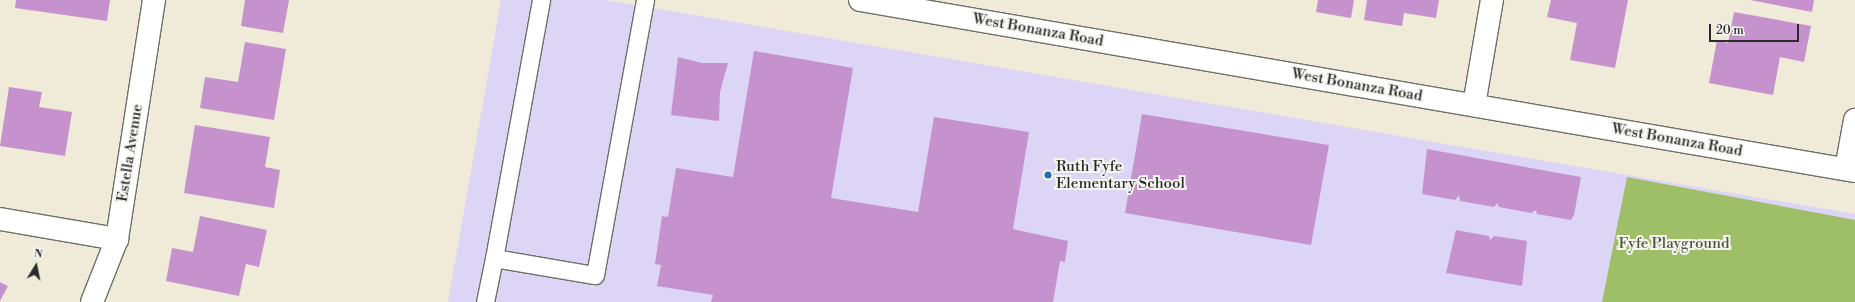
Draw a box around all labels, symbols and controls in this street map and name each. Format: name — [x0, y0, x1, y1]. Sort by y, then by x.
street label: West Bonanza Road — [971, 10, 1105, 50]
scale bar — [1711, 16, 1801, 42]
text: 20 m — [1716, 23, 1744, 38]
street label: West Bonanza Road — [1290, 65, 1424, 105]
street label: Estella Avenue — [113, 103, 147, 203]
street label: West Bonanza Road — [1610, 120, 1744, 160]
place label: Ruth Fyfe Elementary School — [1056, 157, 1185, 192]
marker: Ruth Fyfe Elementary School — [1043, 170, 1053, 180]
park label: Fyfe Playground — [1618, 235, 1730, 253]
north arrow — [16, 246, 56, 286]
text: N — [33, 247, 44, 262]

